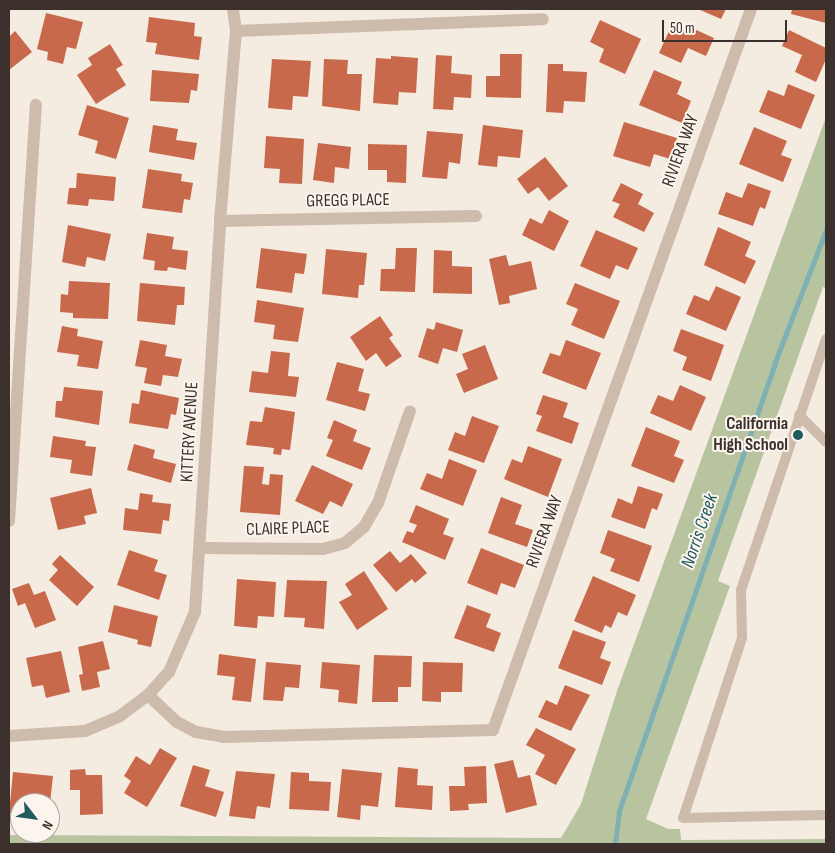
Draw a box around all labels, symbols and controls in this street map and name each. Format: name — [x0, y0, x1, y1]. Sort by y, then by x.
scale bar — [665, 10, 790, 42]
text: 50 m — [670, 19, 695, 38]
street label: RIVIERA WAY — [658, 112, 704, 190]
street label: GREGG PLACE — [306, 189, 390, 213]
street label: KITTERY AVENUE — [177, 381, 203, 483]
place label: California High School — [713, 414, 788, 456]
marker: California High School — [792, 429, 804, 441]
water label: Norris Creek — [677, 491, 723, 571]
street label: RIVIERA WAY — [522, 493, 568, 571]
street label: CLAIRE PLACE — [246, 517, 330, 541]
north arrow — [10, 793, 60, 843]
text: N — [38, 818, 57, 833]

